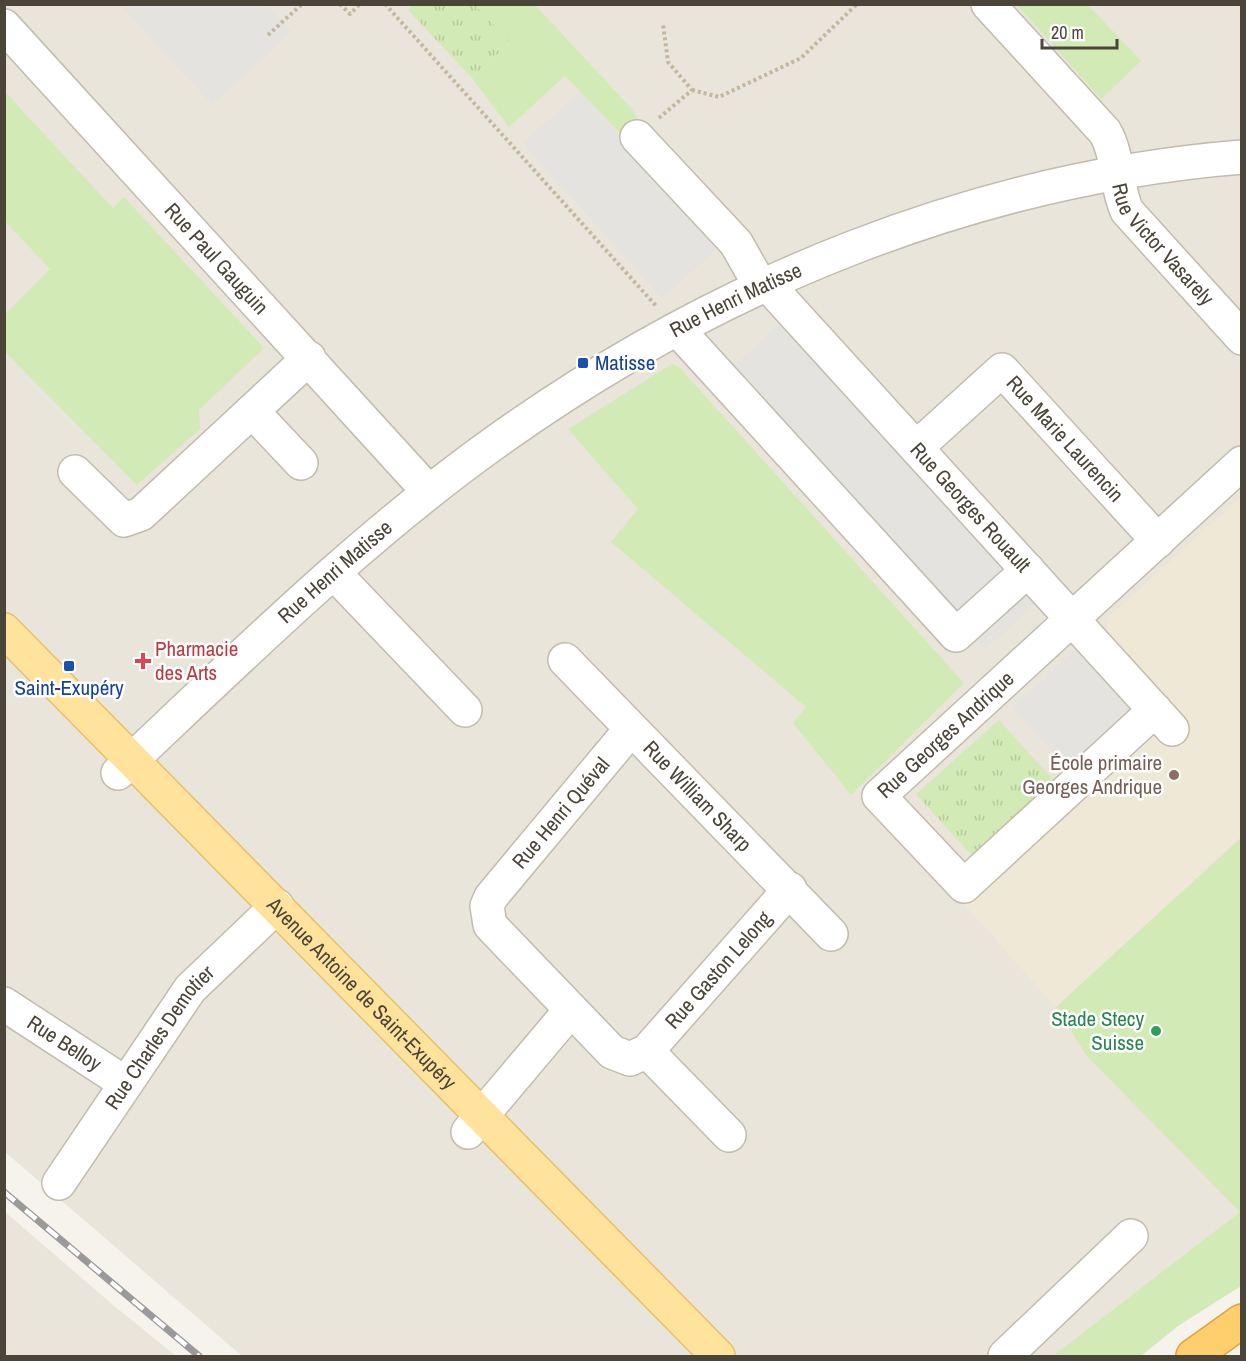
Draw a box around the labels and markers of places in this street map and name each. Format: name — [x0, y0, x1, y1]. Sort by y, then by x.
place label: Matisse — [595, 348, 655, 377]
marker: Matisse — [576, 356, 590, 370]
place label: Pharmacie des Arts — [155, 634, 238, 687]
marker: Pharmacie des Arts — [136, 654, 150, 668]
marker: Saint-Exupéry — [62, 659, 76, 673]
place label: Saint-Exupéry — [14, 673, 124, 702]
place label: École primaire Georges Andrique — [1022, 748, 1162, 801]
marker: École primaire Georges Andrique — [1167, 768, 1181, 782]
place label: Stade Stecy Suisse — [1051, 1004, 1144, 1057]
marker: Stade Stecy Suisse — [1149, 1024, 1163, 1038]

